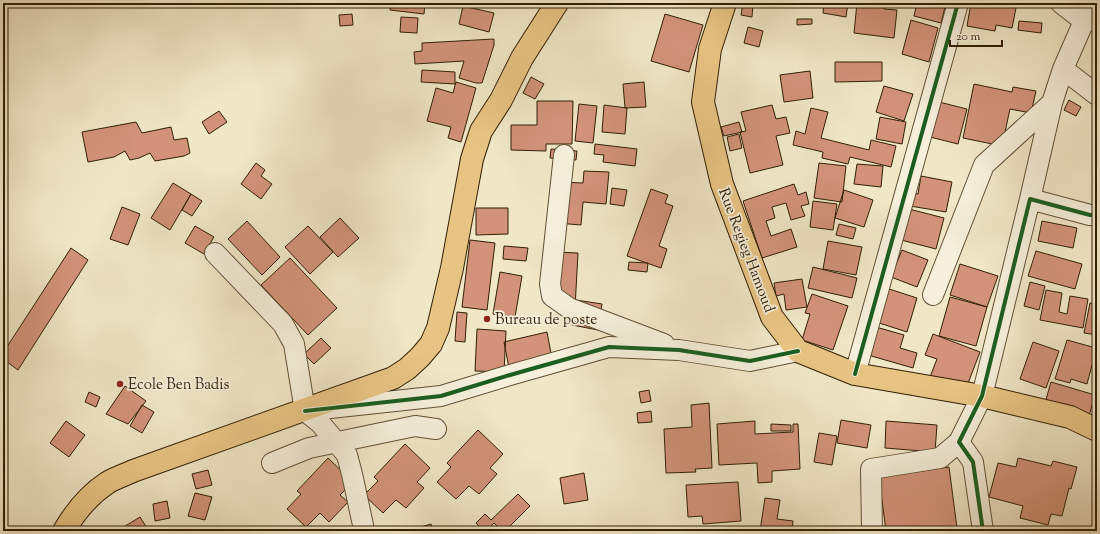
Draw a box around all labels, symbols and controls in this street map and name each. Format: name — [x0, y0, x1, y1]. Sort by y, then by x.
scale bar — [950, 22, 1002, 48]
text: 20 m — [956, 28, 981, 46]
street label: Rue Regieg Hamoud — [712, 185, 779, 316]
place label: Bureau de poste — [495, 310, 597, 331]
marker: Bureau de poste — [482, 314, 492, 324]
place label: Ecole Ben Badis — [128, 375, 230, 396]
marker: Ecole Ben Badis — [115, 379, 125, 389]

